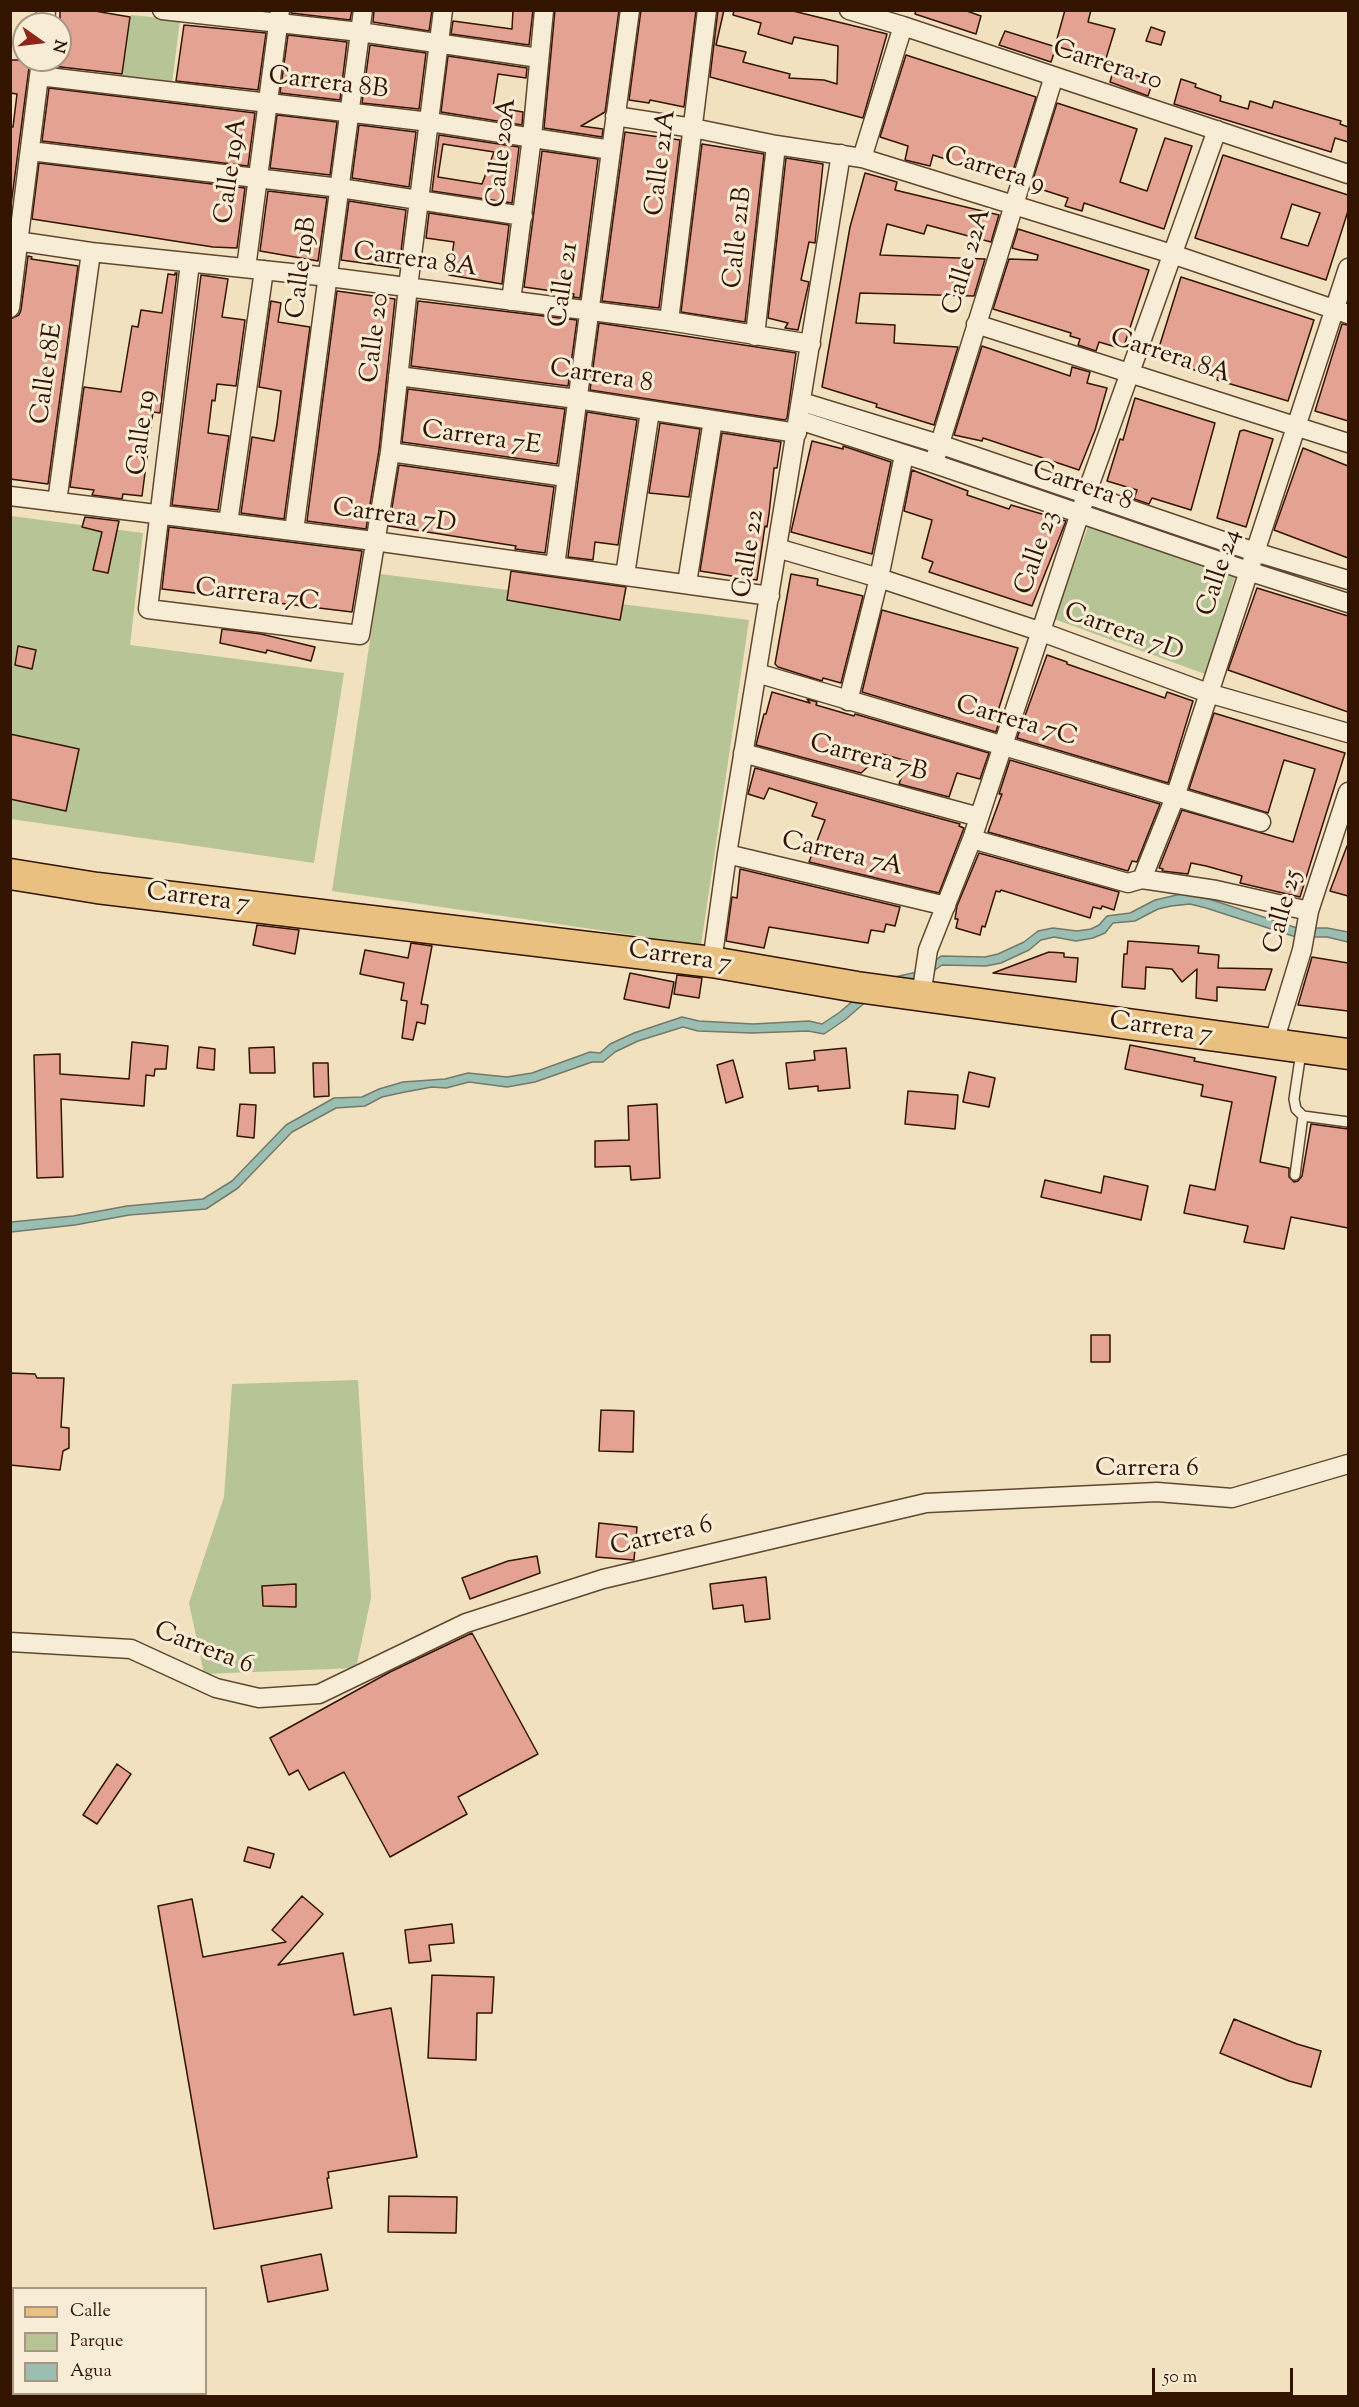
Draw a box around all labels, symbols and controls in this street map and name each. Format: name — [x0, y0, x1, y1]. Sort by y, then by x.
north arrow — [12, 12, 72, 72]
street label: Carrera 10 — [1048, 35, 1166, 99]
text: N — [45, 37, 71, 55]
street label: Carrera 8B — [266, 62, 390, 108]
street label: Calle 20A — [483, 97, 525, 209]
street label: Calle 21A — [641, 108, 685, 218]
street label: Calle 19A — [210, 116, 256, 226]
street label: Carrera 9 — [940, 142, 1048, 202]
street label: Calle 21B — [719, 186, 761, 290]
street label: Calle 22A — [938, 205, 1000, 319]
street label: Calle 19B — [282, 215, 326, 321]
street label: Carrera 8A — [351, 238, 479, 286]
street label: Calle 21 — [545, 241, 587, 329]
street label: Calle 20 — [356, 291, 398, 385]
street label: Calle 18E — [26, 321, 72, 427]
street label: Carrera 8A — [1106, 324, 1234, 392]
street label: Carrera 8 — [547, 354, 655, 402]
street label: Calle 19 — [123, 389, 165, 477]
street label: Carrera 7E — [419, 416, 543, 464]
street label: Carrera 8 — [1028, 456, 1136, 520]
street label: Carrera 7D — [330, 494, 458, 542]
street label: Calle 23 — [1010, 507, 1068, 599]
street label: Calle 22 — [729, 508, 773, 600]
street label: Calle 24 — [1192, 525, 1250, 621]
street label: Carrera 7C — [193, 574, 321, 620]
street label: Carrera 7D — [1059, 598, 1187, 670]
street label: Carrera 7C — [952, 691, 1080, 755]
street label: Carrera 7B — [806, 729, 930, 791]
street label: Carrera 7A — [778, 827, 906, 885]
street label: Calle 25 — [1259, 867, 1311, 957]
street label: Carrera 7 — [144, 878, 252, 922]
street label: Carrera 7 — [626, 936, 734, 982]
street label: Carrera 7 — [1107, 1007, 1215, 1053]
street label: Carrera 6 — [1095, 1455, 1199, 1487]
street label: Carrera 6 — [608, 1511, 716, 1565]
street label: Carrera 6 — [149, 1617, 257, 1683]
legend — [12, 2287, 207, 2395]
text: Calle — [70, 2299, 111, 2325]
text: Parque — [70, 2329, 123, 2355]
scale bar — [1155, 2356, 1296, 2394]
text: Agua — [70, 2359, 112, 2385]
text: 50 m — [1163, 2365, 1197, 2391]

